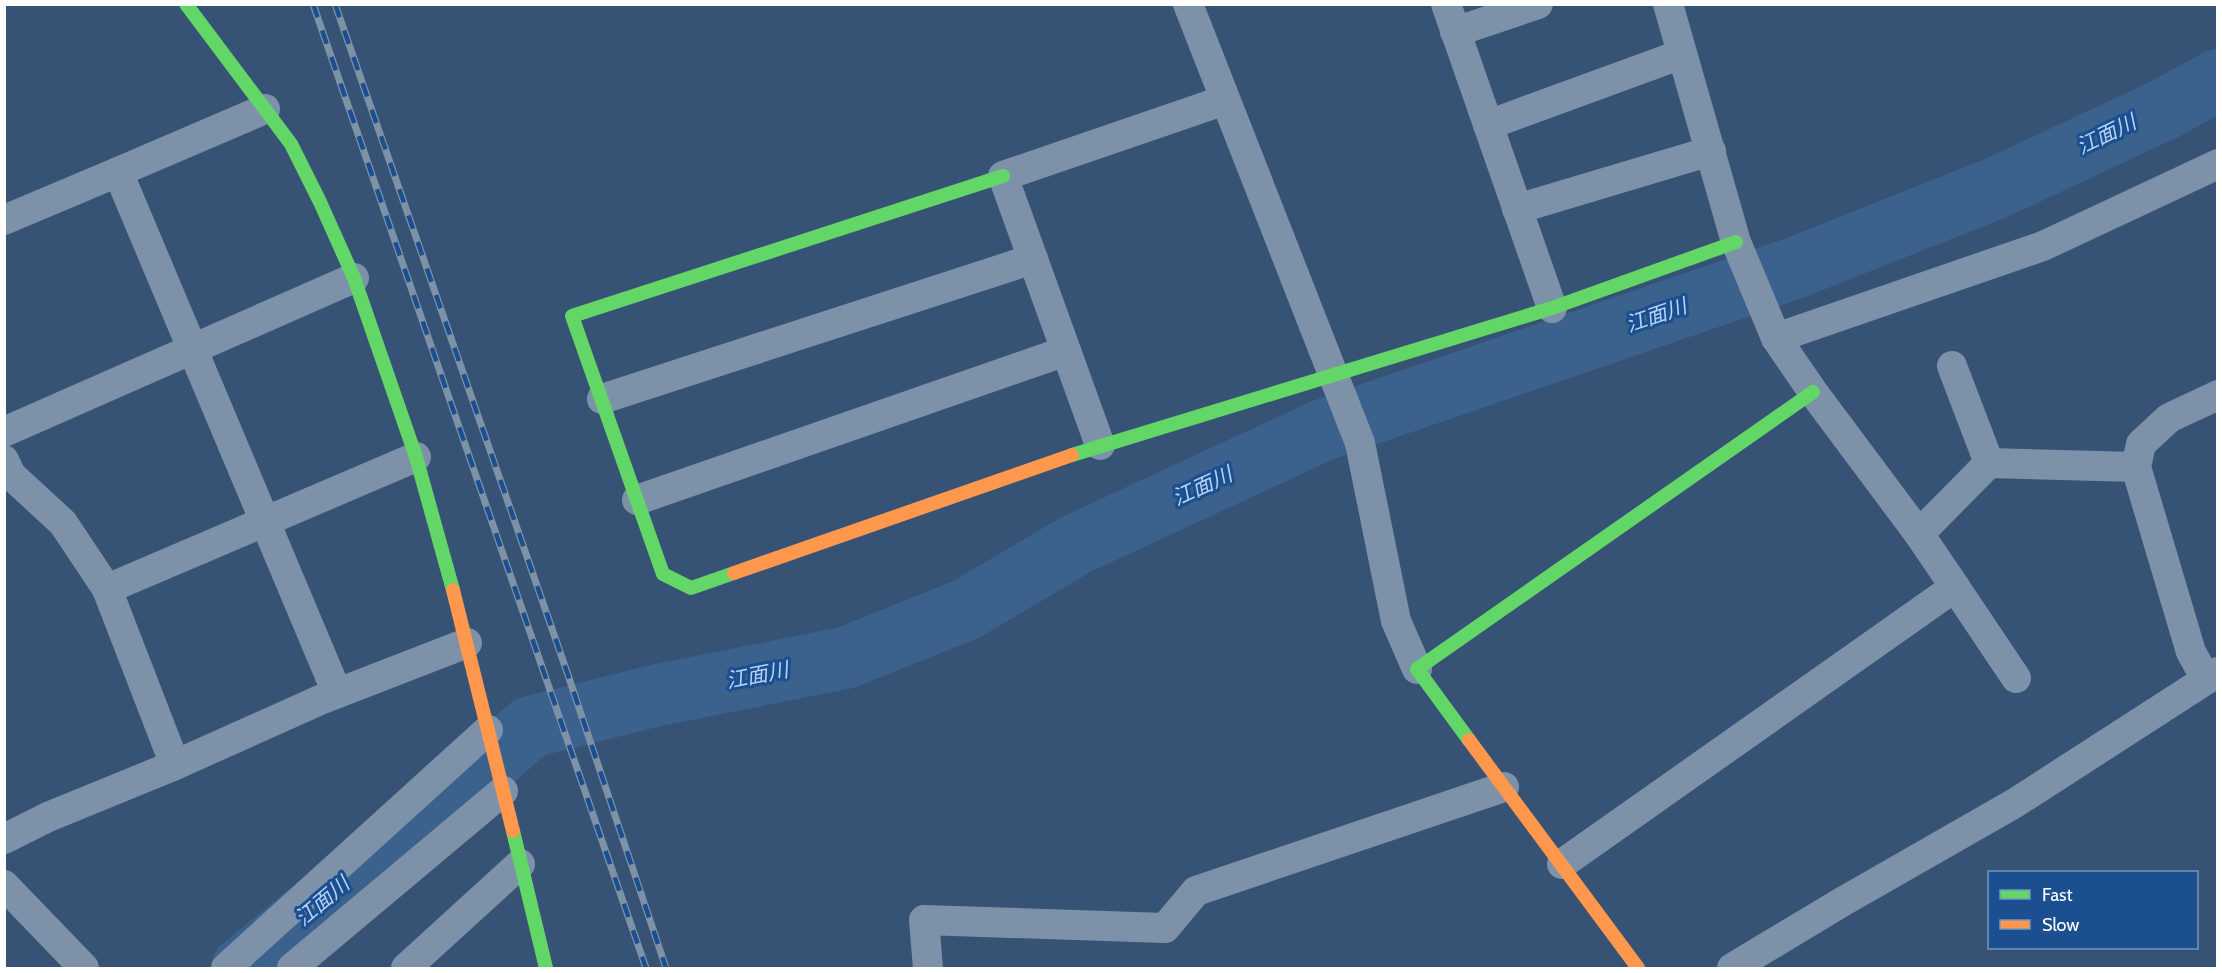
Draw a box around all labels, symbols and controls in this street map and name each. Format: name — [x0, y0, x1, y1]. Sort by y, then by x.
water label: 江面川 — [2072, 108, 2142, 159]
water label: 江面川 — [1622, 292, 1692, 337]
water label: 江面川 — [1168, 461, 1238, 511]
water label: 江面川 — [724, 656, 792, 693]
water label: 江面川 — [290, 870, 356, 931]
legend — [1988, 871, 2198, 949]
text: Fast — [2042, 884, 2073, 906]
text: Slow — [2042, 914, 2079, 936]

